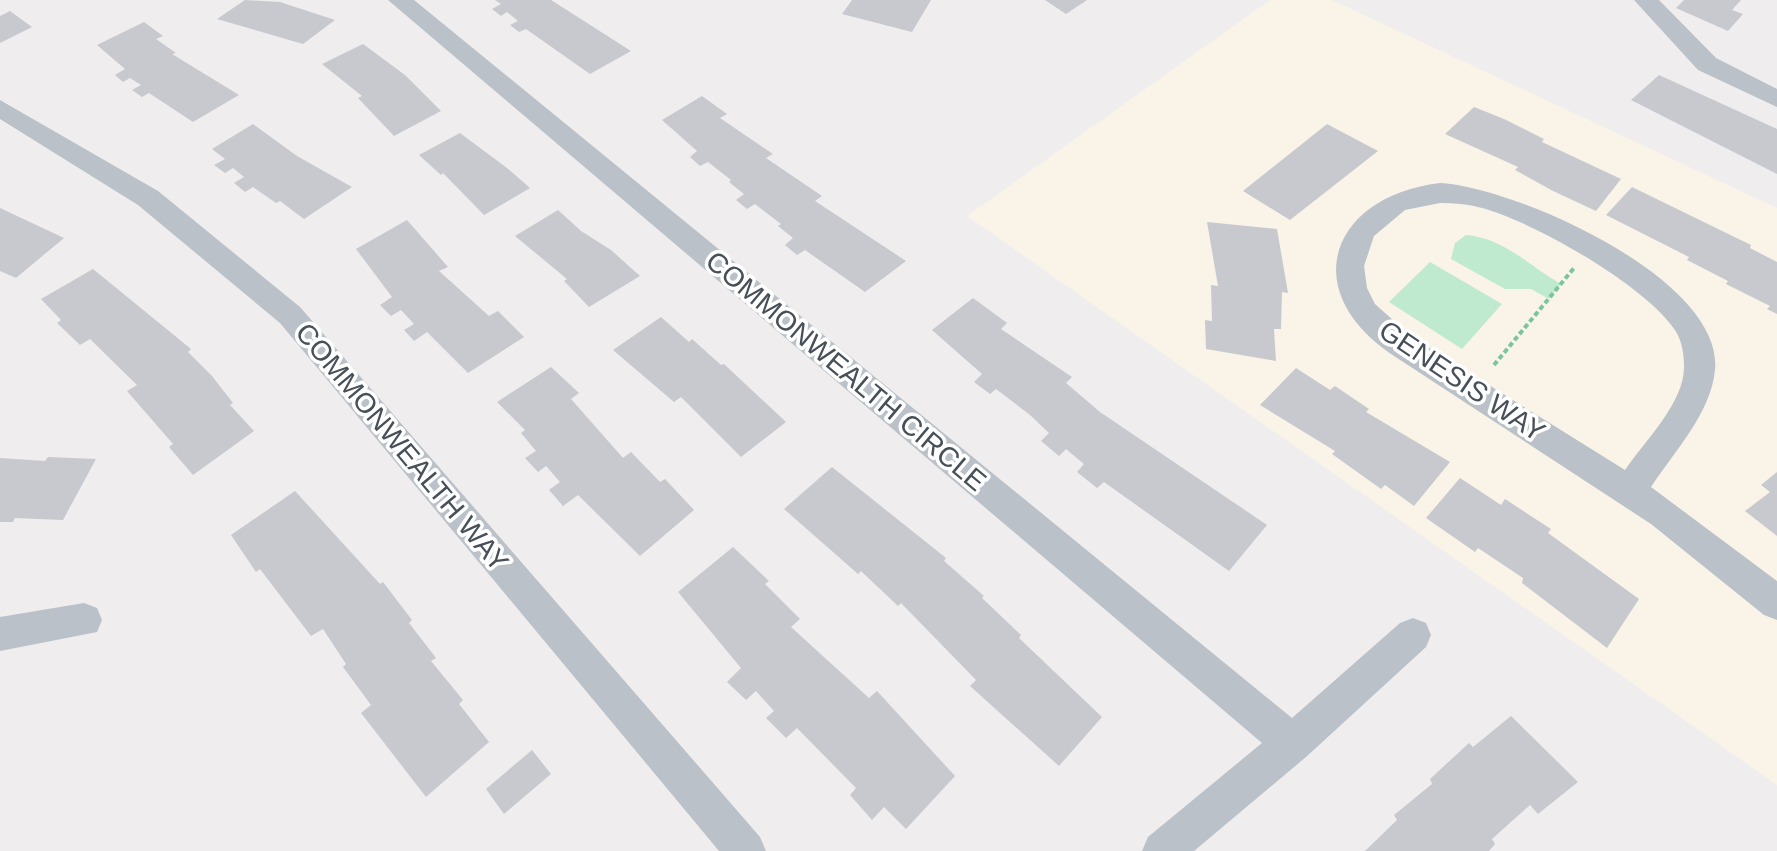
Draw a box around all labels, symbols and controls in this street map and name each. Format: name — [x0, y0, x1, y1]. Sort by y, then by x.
street label: COMMONWEALTH CIRCLE — [700, 245, 992, 497]
street label: GENESIS WAY — [1373, 314, 1551, 448]
street label: COMMONWEALTH WAY — [289, 317, 515, 577]

